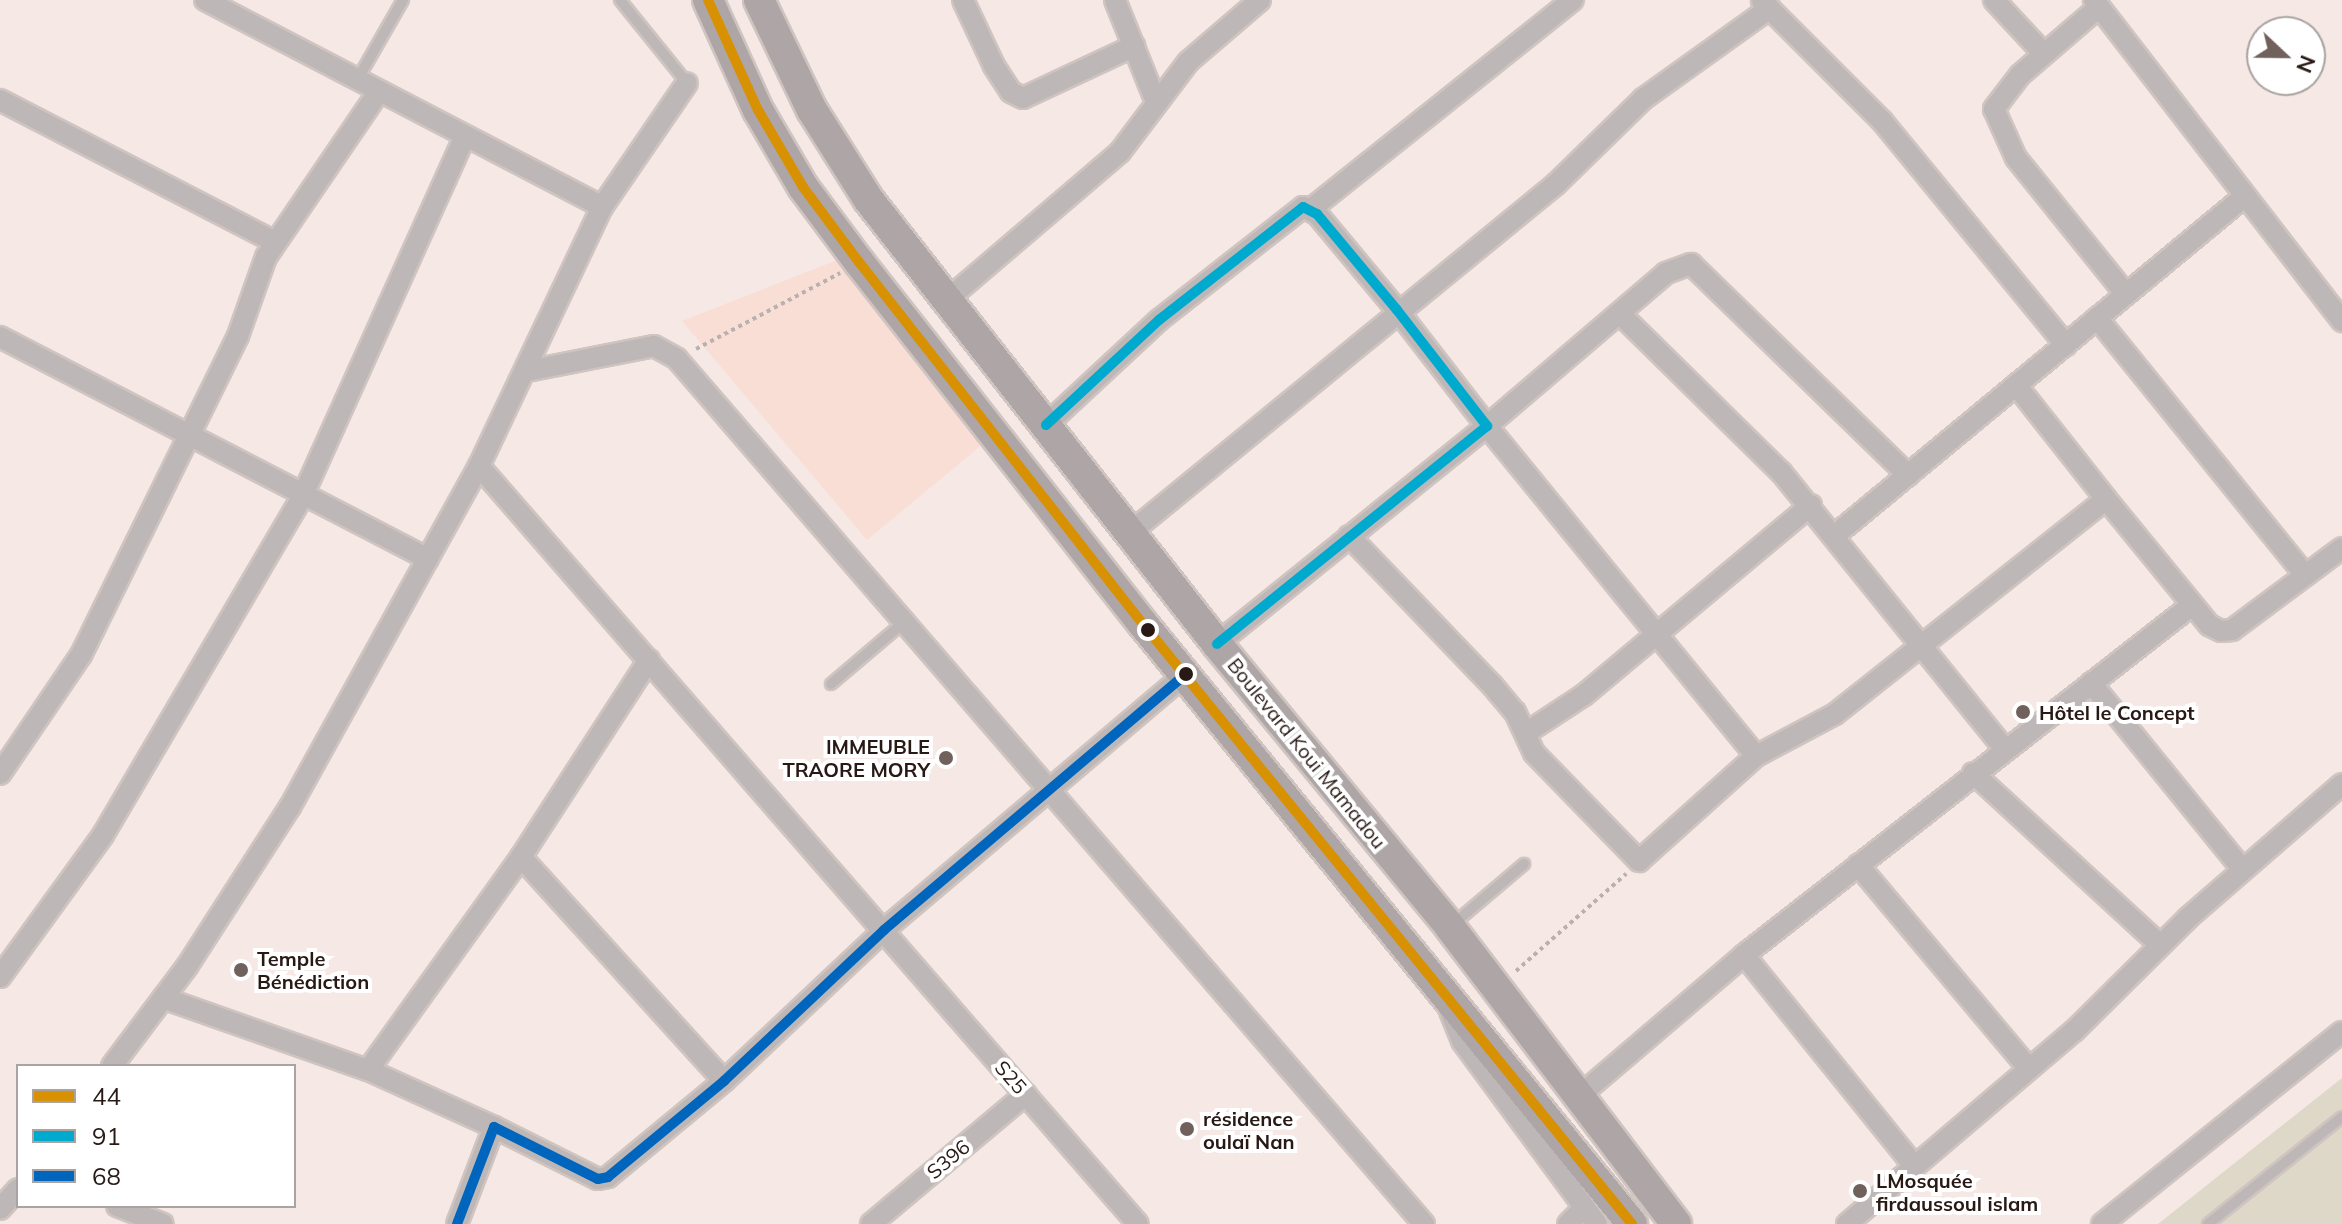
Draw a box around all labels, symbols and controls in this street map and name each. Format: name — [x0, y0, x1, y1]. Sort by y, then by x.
north arrow — [2246, 16, 2326, 96]
text: N — [2290, 51, 2322, 77]
unlabelled marker — [1140, 622, 1156, 638]
street label: Boulevard Koui Mamadou — [1223, 653, 1391, 853]
unlabelled marker — [1178, 666, 1194, 682]
place label: Hôtel le Concept — [2039, 700, 2195, 724]
marker: Hôtel le Concept — [2014, 703, 2032, 721]
place label: IMMEUBLE TRAORE MORY — [782, 734, 930, 781]
marker: IMMEUBLE TRAORE MORY — [937, 749, 955, 767]
place label: Temple Bénédiction — [257, 946, 369, 993]
marker: Temple Bénédiction — [232, 961, 250, 979]
street label: S25 — [990, 1055, 1032, 1099]
legend — [16, 1064, 296, 1208]
text: 44 — [92, 1081, 121, 1111]
place label: résidence oulaï Nan — [1203, 1106, 1295, 1153]
marker: résidence oulaï Nan — [1178, 1120, 1196, 1138]
text: 91 — [92, 1121, 121, 1151]
street label: S396 — [922, 1134, 974, 1184]
text: 68 — [92, 1161, 121, 1191]
place label: LMosquée firdaussoul islam — [1876, 1168, 2038, 1215]
marker: LMosquée firdaussoul islam — [1851, 1182, 1869, 1200]

